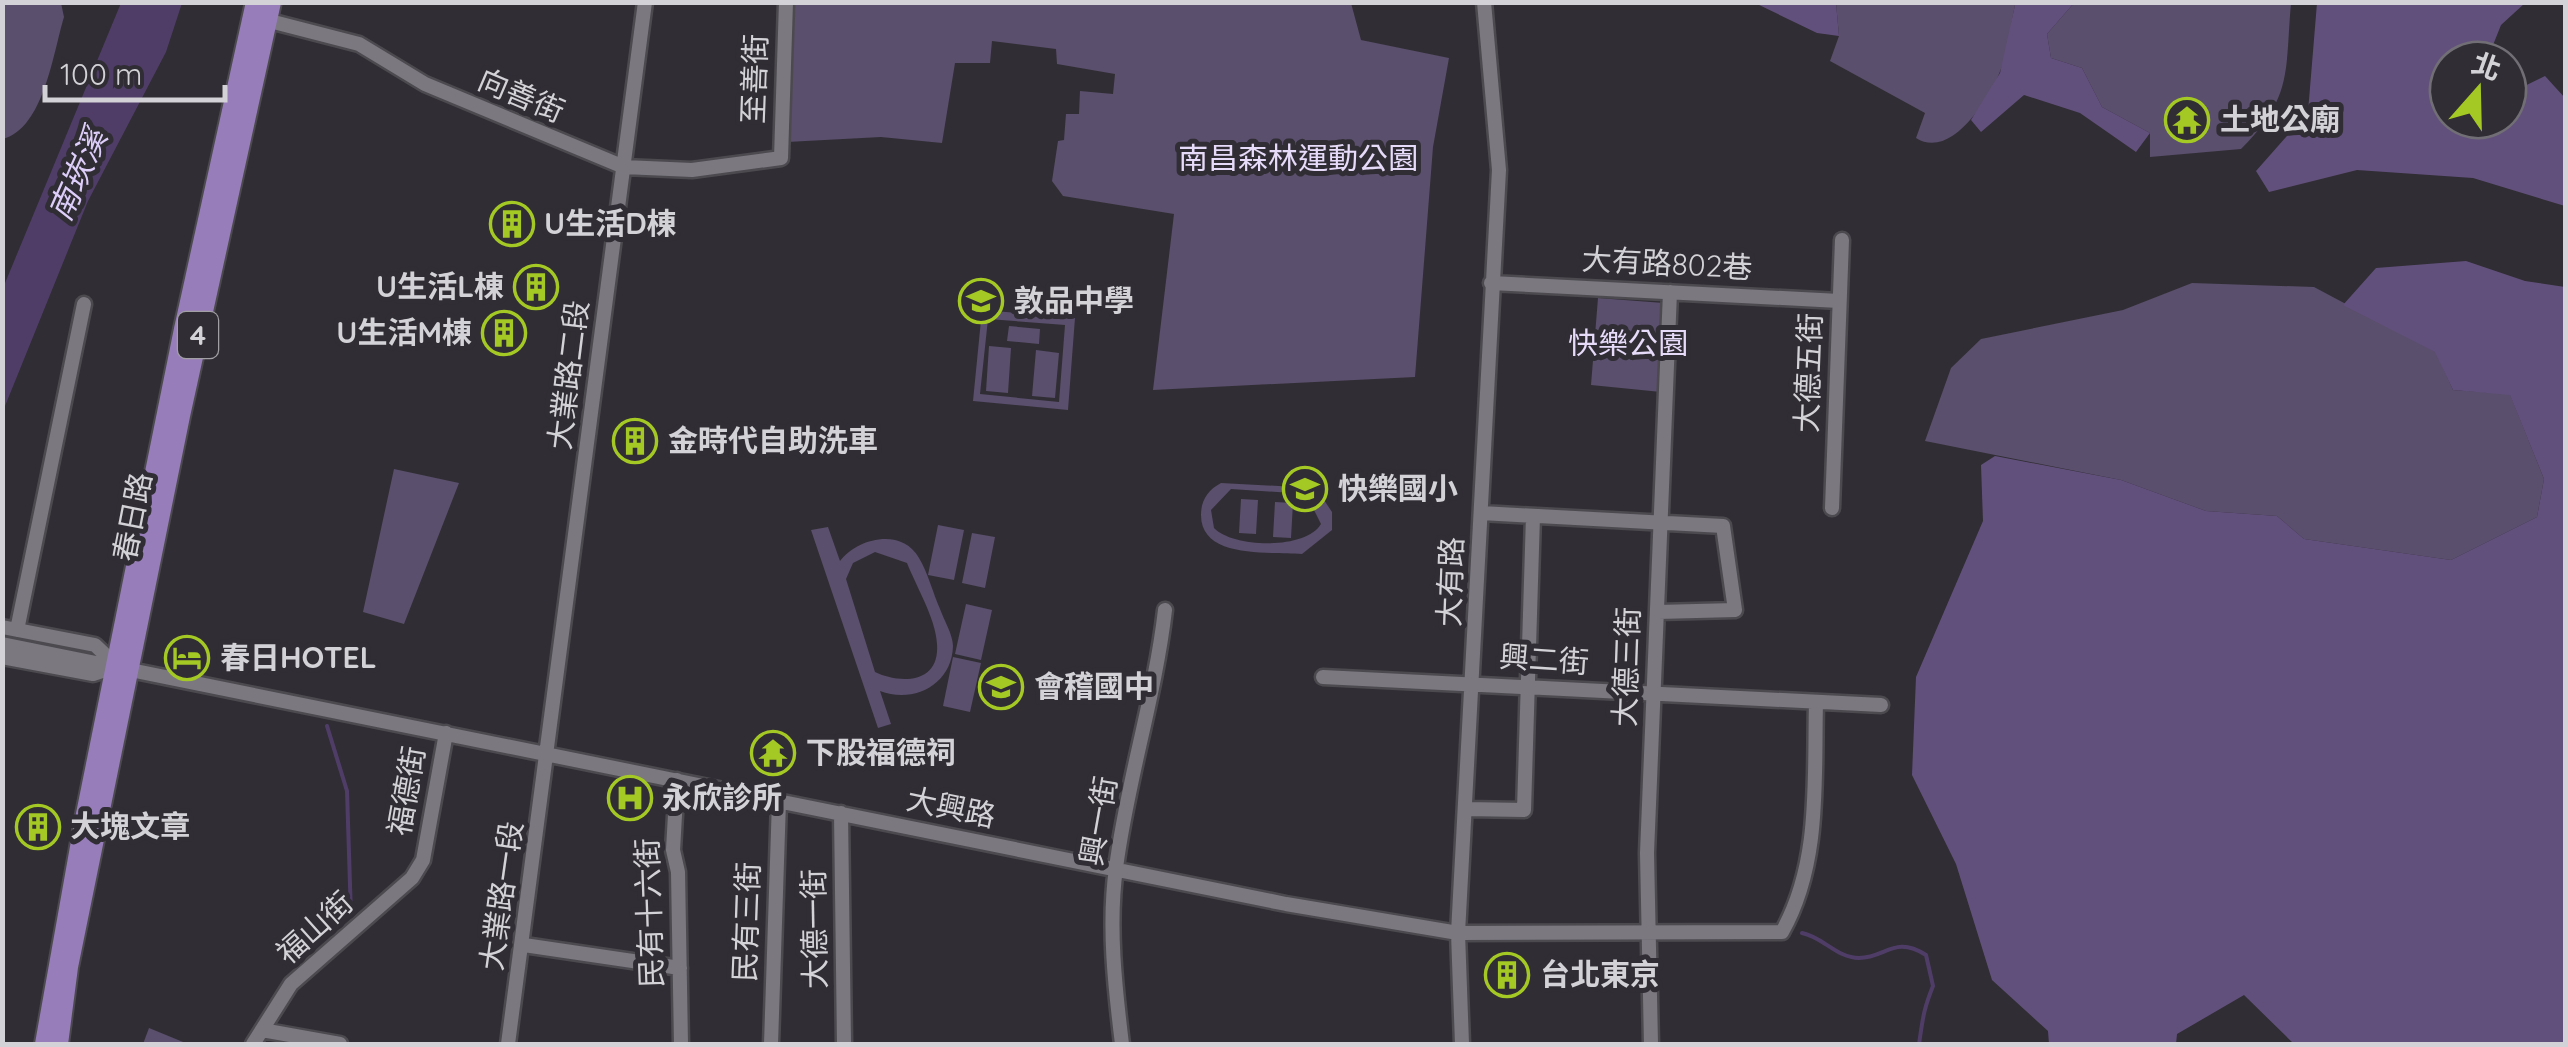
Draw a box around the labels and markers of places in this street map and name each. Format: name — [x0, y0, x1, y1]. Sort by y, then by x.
temple icon: 土地公廟 — [2164, 97, 2210, 143]
place label: 土地公廟 — [2220, 100, 2340, 138]
building icon: U生活D棟 — [489, 201, 535, 247]
place label: U生活D棟 — [544, 204, 677, 242]
building icon: U生活L棟 — [513, 264, 559, 310]
place label: U生活L棟 — [376, 267, 504, 305]
school or university icon: 敦品中學 — [958, 278, 1004, 324]
place label: 敦品中學 — [1014, 281, 1134, 319]
building icon: U生活M棟 — [481, 310, 527, 356]
place label: U生活M棟 — [336, 313, 472, 351]
building icon: 金時代自助洗車 — [612, 418, 658, 464]
place label: 金時代自助洗車 — [668, 421, 878, 459]
school or university icon: 快樂國小 — [1282, 466, 1328, 512]
place label: 快樂國小 — [1338, 469, 1458, 507]
hotel icon: 春日HOTEL — [164, 635, 210, 681]
place label: 春日HOTEL — [220, 638, 377, 676]
school or university icon: 會稽國中 — [978, 664, 1024, 710]
place label: 會稽國中 — [1034, 667, 1154, 705]
temple icon: 下股福德祠 — [750, 730, 796, 776]
place label: 下股福德祠 — [806, 733, 956, 771]
hospital icon: 永欣診所 — [607, 775, 653, 821]
place label: 永欣診所 — [662, 778, 782, 816]
building icon: 大塊文章 — [15, 804, 61, 850]
place label: 大塊文章 — [70, 807, 190, 845]
building icon: 台北東京 — [1484, 952, 1530, 998]
place label: 台北東京 — [1540, 955, 1660, 993]

